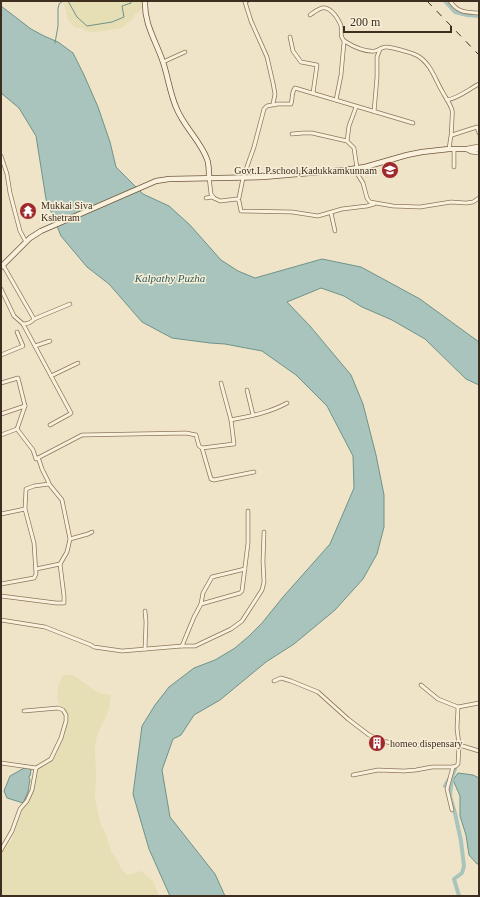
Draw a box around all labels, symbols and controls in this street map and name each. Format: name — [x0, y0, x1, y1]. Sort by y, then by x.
scale bar — [344, 8, 451, 34]
text: 200 m — [350, 15, 381, 29]
school or university icon: Govt.L.P.school,Kadukkamkunnam — [380, 160, 400, 180]
place label: Govt.L.P.school,Kadukkamkunnam — [234, 165, 377, 176]
place label: Mukkai Siva Kshetram — [41, 200, 93, 223]
temple icon: Mukkai Siva Kshetram — [18, 201, 38, 221]
water label: Kalpathy Puzha — [134, 272, 206, 284]
building icon: homeo dispensary — [367, 733, 387, 753]
place label: homeo dispensary — [390, 738, 463, 749]

